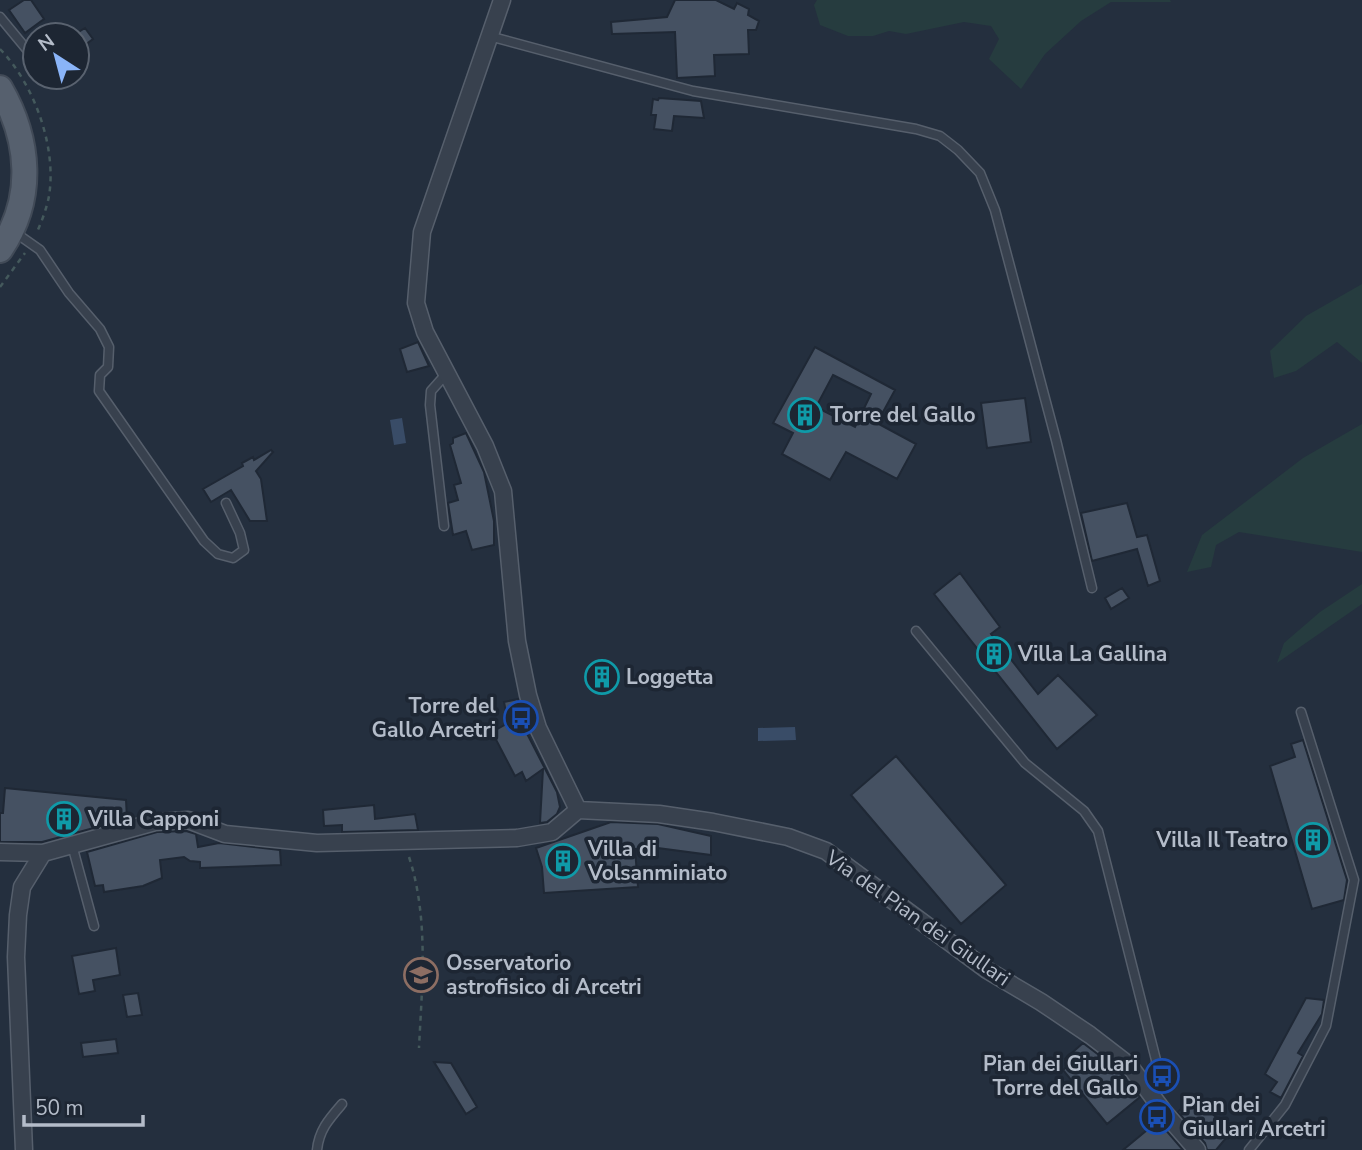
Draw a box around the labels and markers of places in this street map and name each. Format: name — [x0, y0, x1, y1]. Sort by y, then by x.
building icon: Torre del Gallo — [786, 396, 824, 434]
place label: Torre del Gallo — [830, 401, 976, 429]
building icon: Villa La Gallina — [975, 635, 1013, 673]
place label: Villa La Gallina — [1017, 640, 1167, 668]
building icon: Loggetta — [583, 658, 621, 696]
place label: Loggetta — [626, 663, 714, 691]
place label: Torre del Gallo Arcetri — [372, 692, 496, 744]
bus stop icon: Torre del Gallo Arcetri — [502, 699, 540, 737]
building icon: Villa Capponi — [45, 800, 83, 838]
place label: Villa Capponi — [87, 805, 219, 833]
building icon: Villa Il Teatro — [1294, 821, 1332, 859]
place label: Villa Il Teatro — [1155, 826, 1288, 854]
place label: Villa di Volsanminiato — [587, 835, 727, 887]
building icon: Villa di Volsanminiato — [544, 842, 582, 880]
place label: Osservatorio astrofisico di Arcetri — [446, 949, 642, 1001]
school or university icon: Osservatorio astrofisico di Arcetri — [402, 956, 440, 994]
place label: Pian dei Giullari Torre del Gallo — [983, 1050, 1138, 1102]
bus stop icon: Pian dei Giullari Torre del Gallo — [1143, 1057, 1181, 1095]
place label: Pian dei Giullari Arcetri — [1182, 1091, 1326, 1143]
bus stop icon: Pian dei Giullari Arcetri — [1138, 1098, 1176, 1136]

